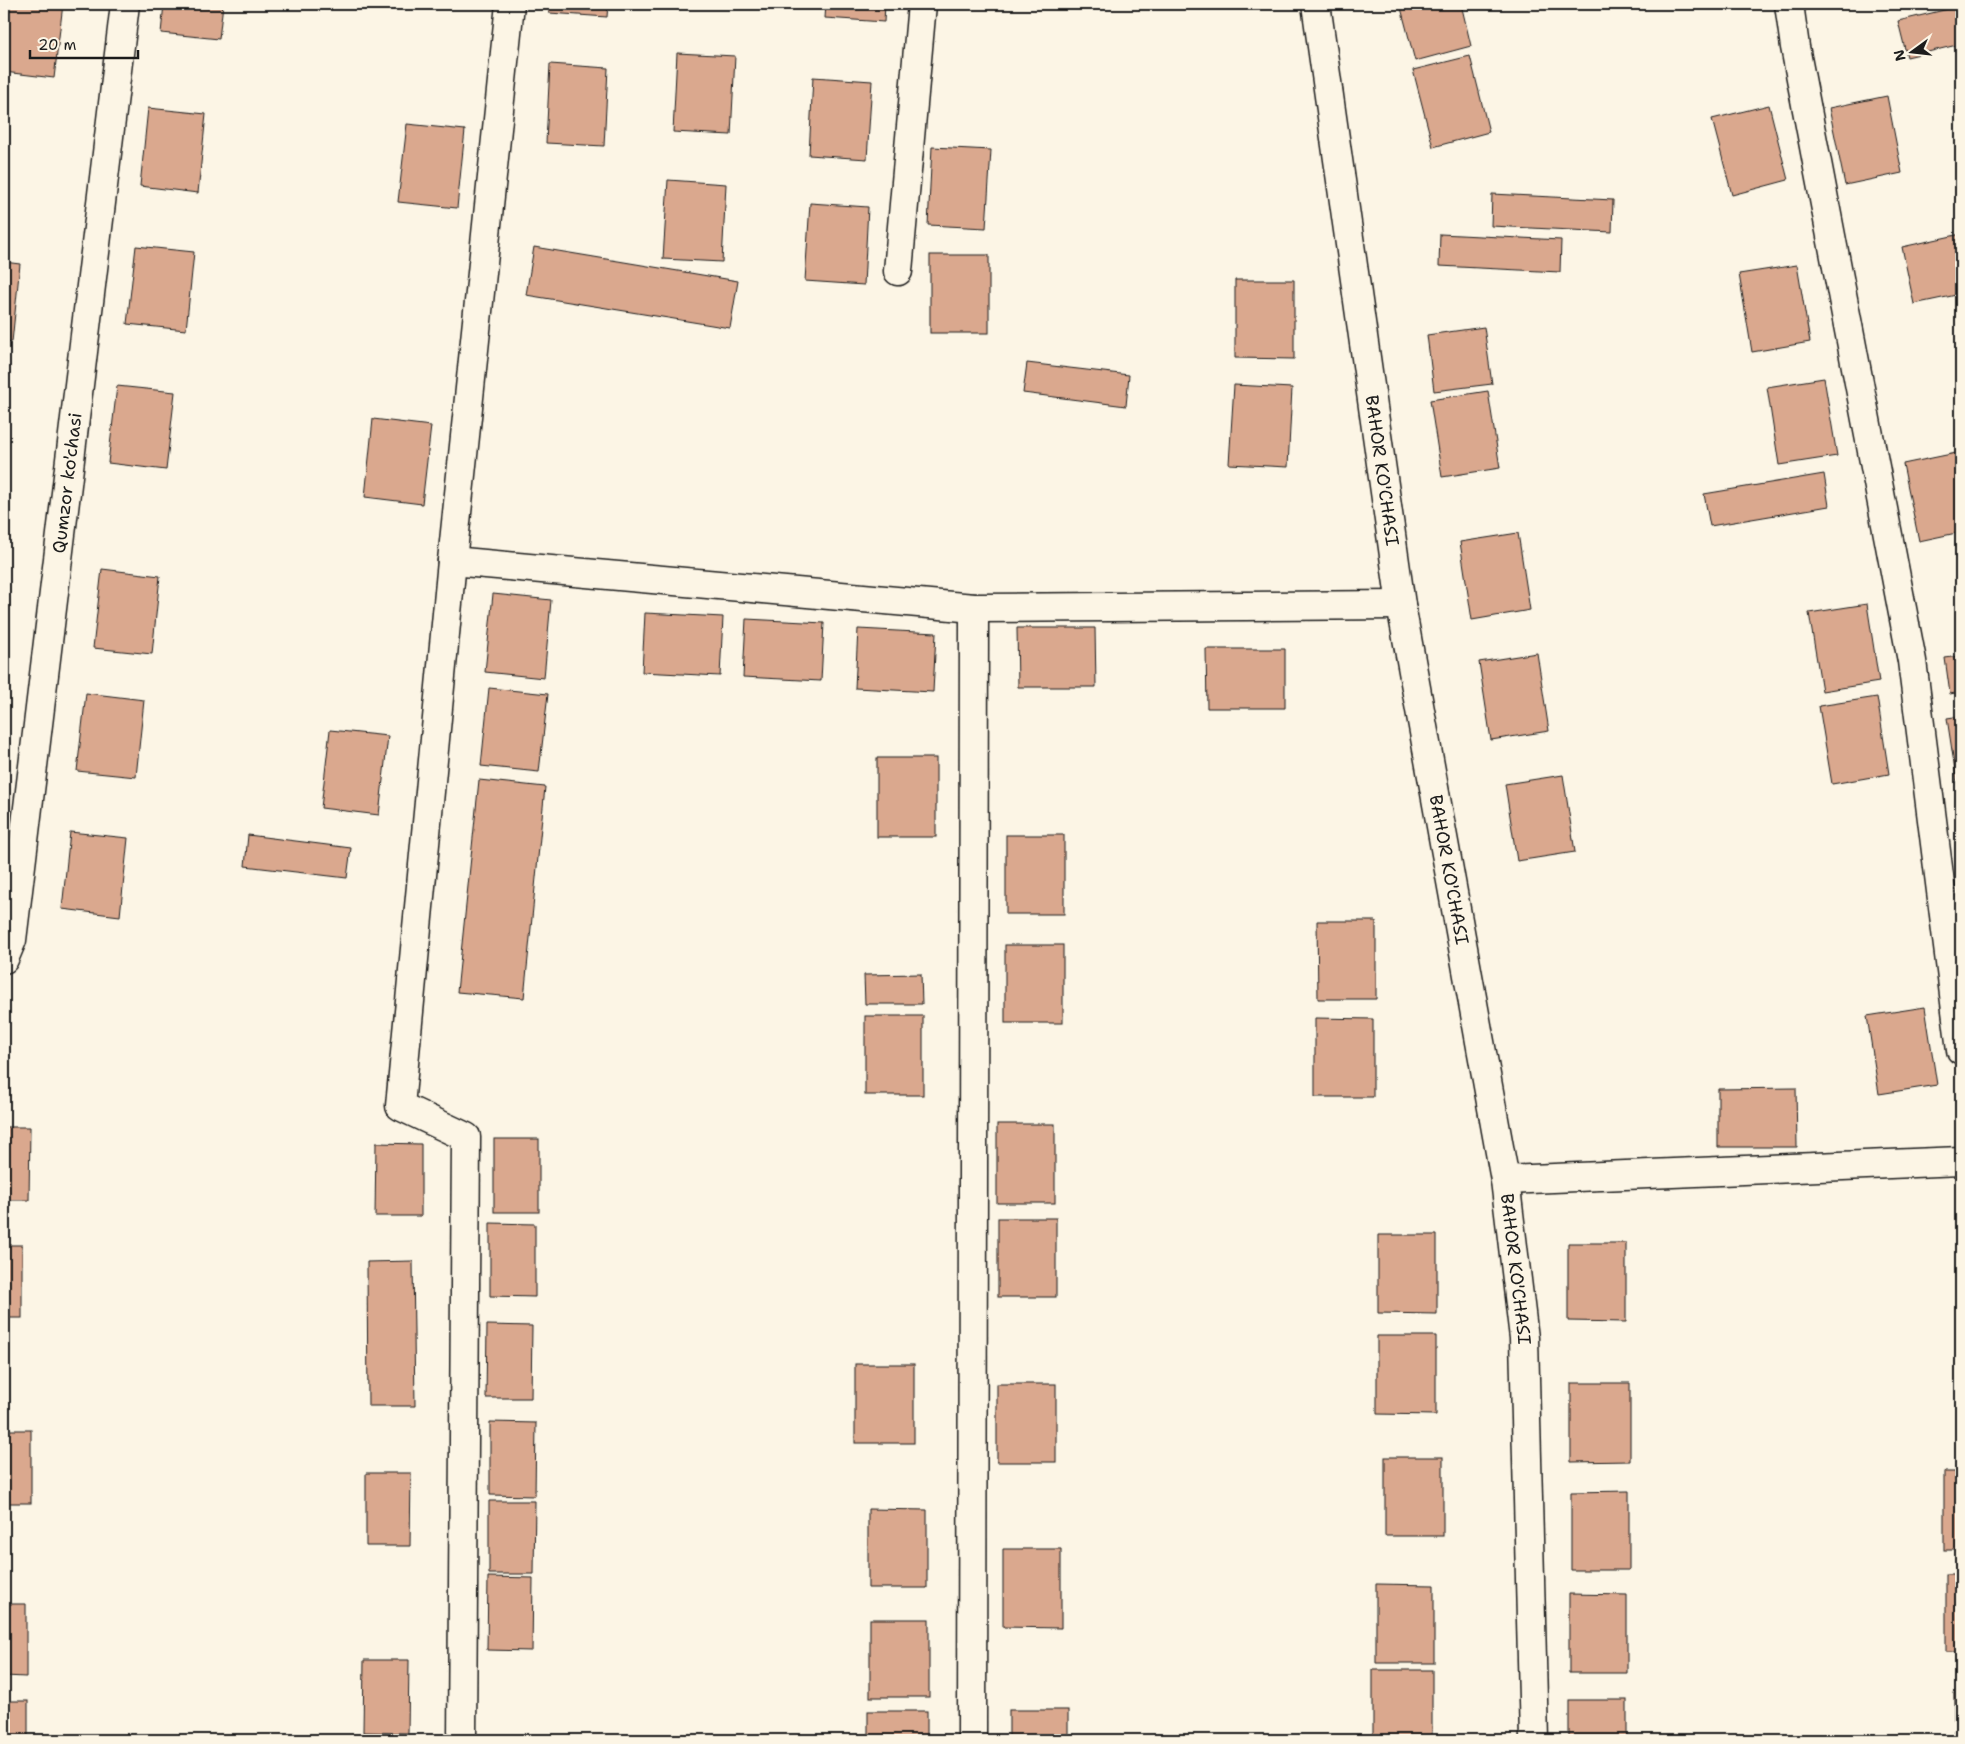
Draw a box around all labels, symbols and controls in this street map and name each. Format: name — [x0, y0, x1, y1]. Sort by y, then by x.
scale bar — [30, 28, 138, 60]
north arrow — [1888, 28, 1938, 78]
text: 20 m — [38, 35, 77, 55]
text: N — [1889, 48, 1910, 63]
street label: BAHOR KO'CHASI — [1359, 393, 1404, 547]
street label: Qumzor ko'chasi — [47, 411, 88, 555]
street label: BAHOR KO'CHASI — [1424, 793, 1474, 947]
street label: BAHOR KO'CHASI — [1495, 1192, 1536, 1345]

